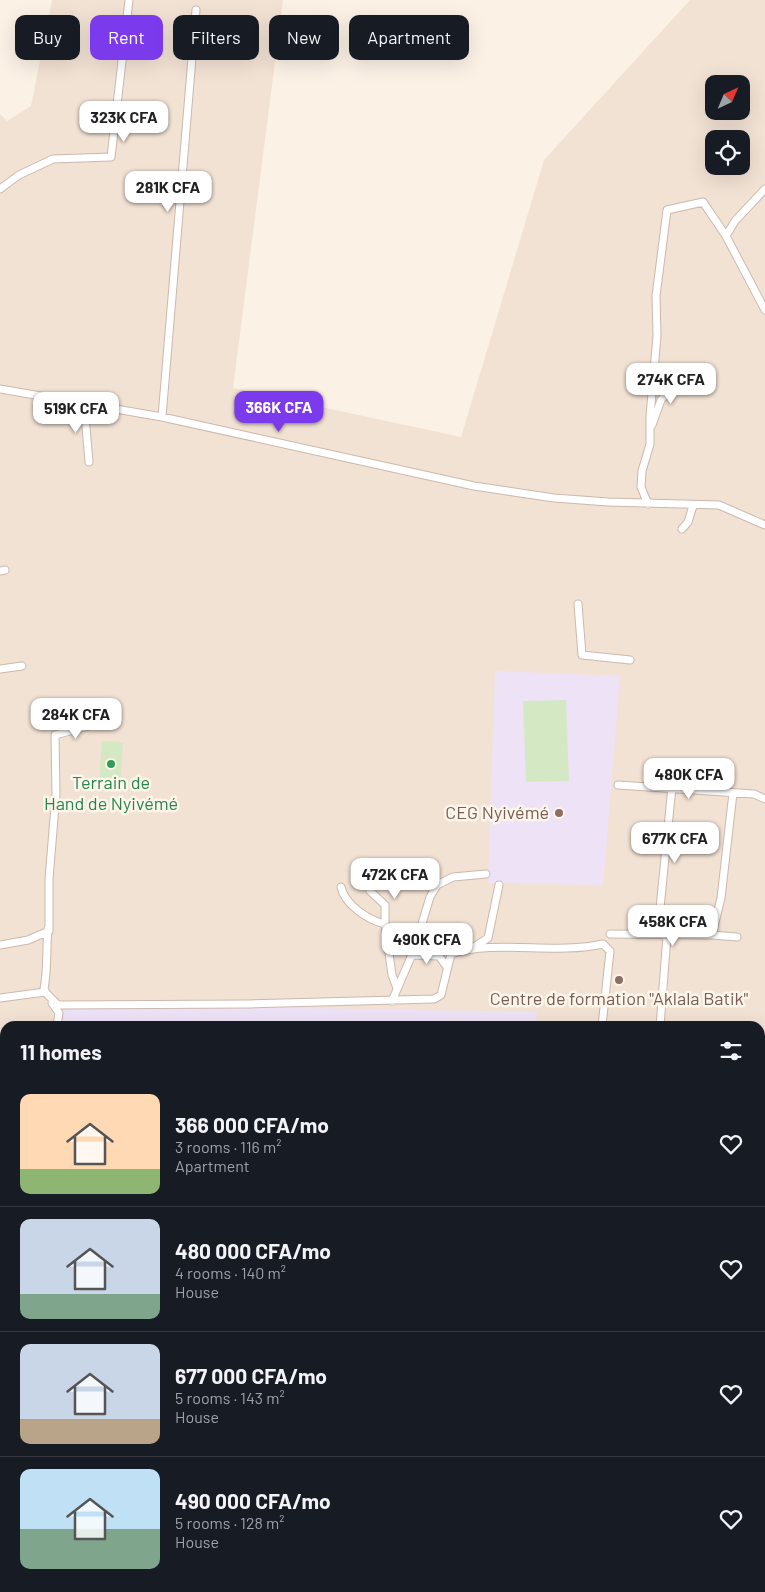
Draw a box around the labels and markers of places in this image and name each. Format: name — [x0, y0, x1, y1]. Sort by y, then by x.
pin: 323K CFA — [72, 100, 176, 143]
pin: 281K CFA — [116, 170, 220, 213]
pin: 274K CFA — [619, 362, 723, 405]
pin: 366K CFA — [227, 390, 331, 433]
pin: 519K CFA — [24, 392, 128, 434]
pin: 284K CFA — [24, 698, 128, 740]
marker: Terrain de Hand de Nyivémé — [105, 758, 117, 770]
pin: 480K CFA — [637, 758, 741, 800]
place label: Terrain de Hand de Nyivémé — [44, 771, 178, 814]
place label: CEG Nyivémé — [445, 801, 549, 823]
marker: CEG Nyivémé — [553, 807, 565, 819]
pin: 677K CFA — [623, 822, 727, 864]
pin: 472K CFA — [343, 858, 447, 900]
pin: 458K CFA — [621, 904, 725, 947]
pin: 490K CFA — [375, 922, 479, 965]
marker: Centre de formation "Aklala Batik" — [613, 974, 625, 986]
place label: Centre de formation "Aklala Batik" — [490, 987, 749, 1009]

